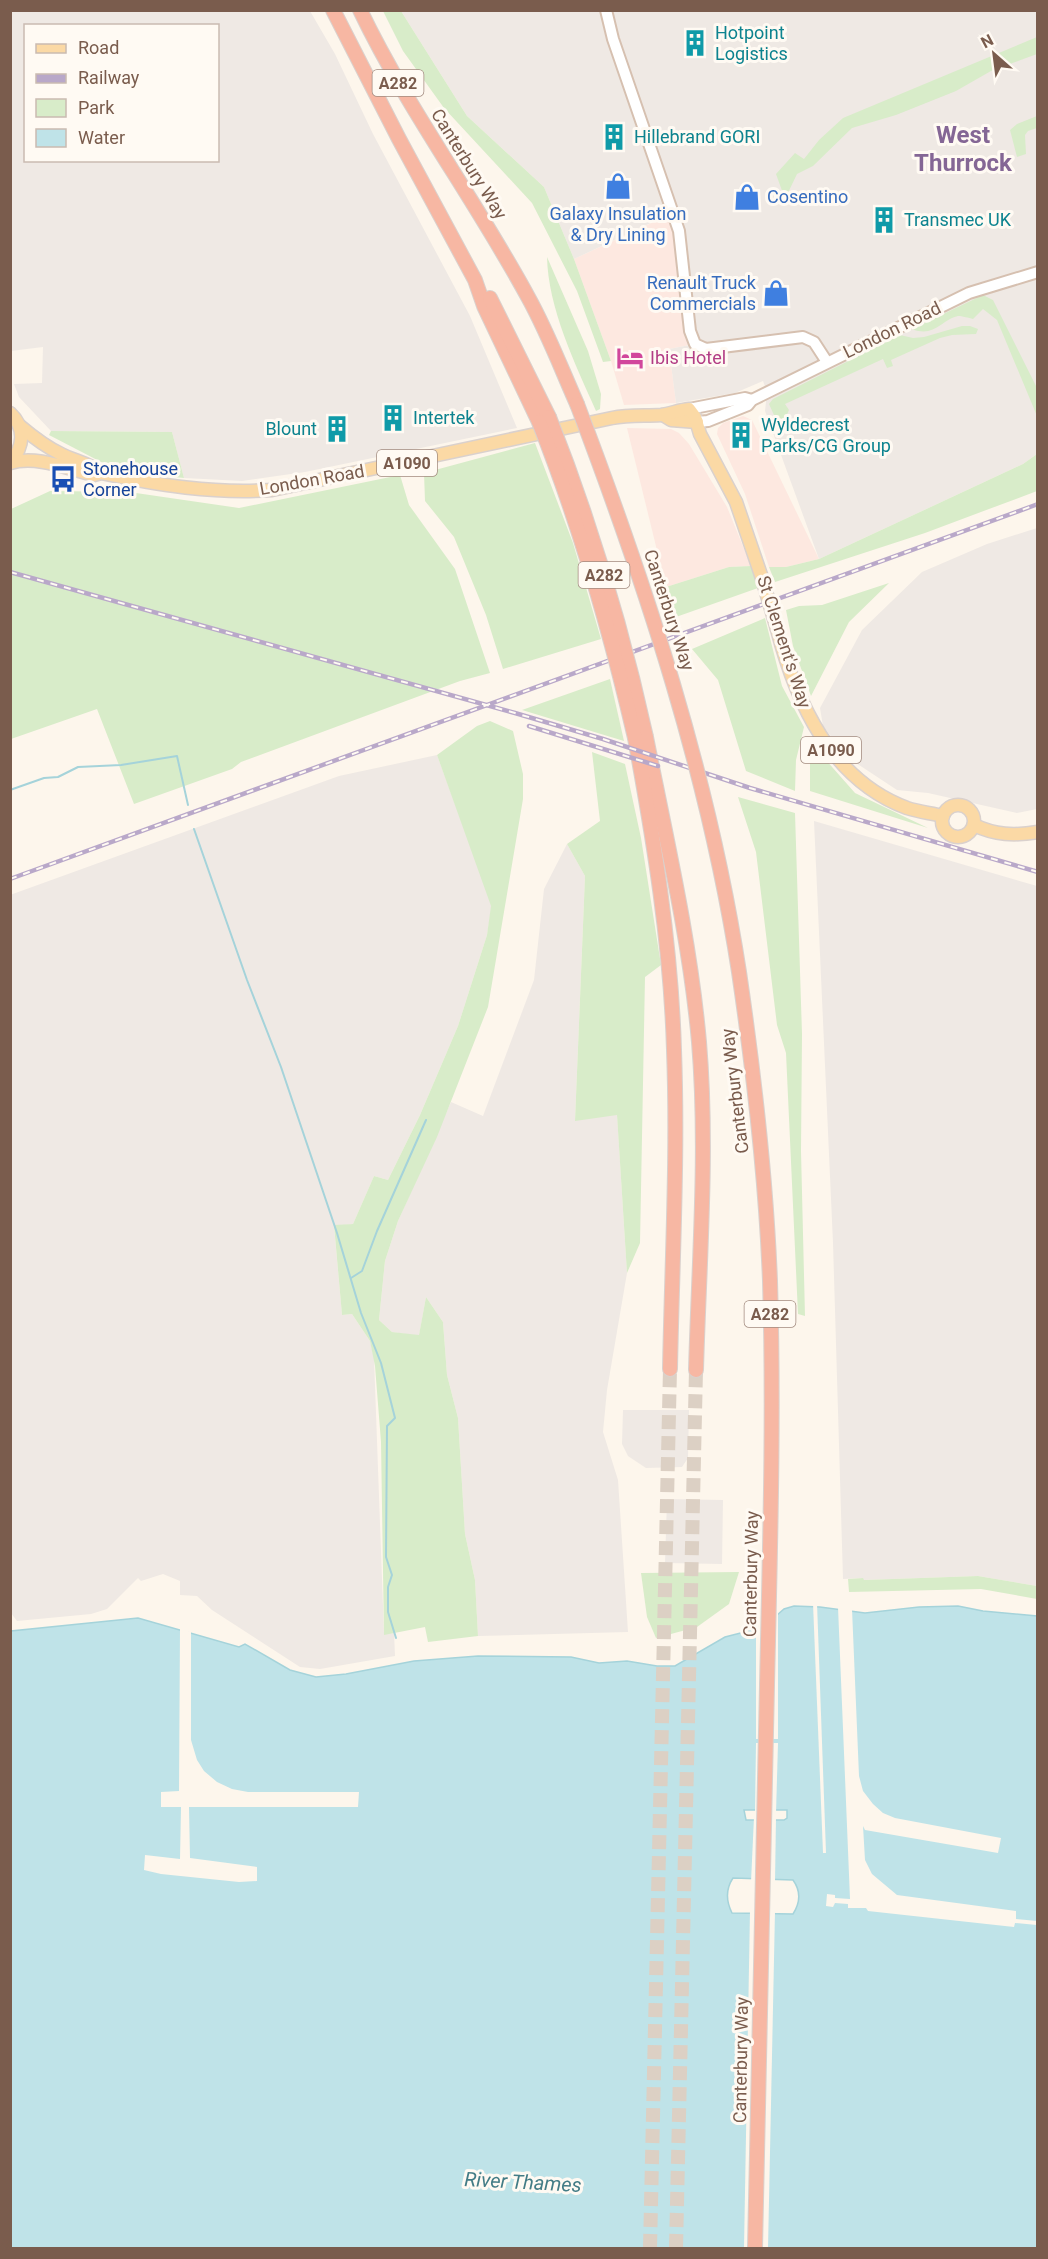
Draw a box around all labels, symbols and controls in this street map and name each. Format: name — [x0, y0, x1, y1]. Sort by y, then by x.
place label: Hotpoint Logistics — [715, 22, 788, 64]
legend — [24, 24, 219, 162]
north arrow — [964, 24, 1024, 84]
building icon: Hotpoint Logistics — [680, 28, 710, 58]
text: N — [978, 30, 997, 52]
text: Road — [78, 37, 119, 58]
text: Railway — [78, 67, 140, 88]
road number: A282 — [372, 70, 424, 96]
text: Park — [78, 97, 115, 118]
street label: Canterbury Way — [427, 105, 512, 223]
district label: West Thurrock — [914, 121, 1013, 177]
building icon: Hillebrand GORI — [599, 122, 629, 152]
place label: Hillebrand GORI — [634, 126, 760, 147]
text: Water — [78, 127, 125, 148]
shop icon: Galaxy Insulation & Dry Lining — [603, 171, 633, 201]
shop icon: Cosentino — [732, 182, 762, 212]
place label: Cosentino — [767, 186, 848, 207]
place label: Galaxy Insulation & Dry Lining — [550, 203, 686, 245]
building icon: Transmec UK — [869, 205, 899, 235]
place label: Transmec UK — [904, 209, 1012, 230]
place label: Renault Truck Commercials — [647, 272, 757, 314]
shop icon: Renault Truck Commercials — [761, 278, 791, 308]
street label: London Road — [840, 297, 944, 362]
hotel icon: Ibis Hotel — [615, 343, 645, 373]
place label: Ibis Hotel — [650, 347, 726, 368]
building icon: Intertek — [378, 403, 408, 433]
place label: Intertek — [413, 407, 475, 428]
building icon: Blount — [322, 414, 352, 444]
place label: Wyldecrest Parks/CG Group — [761, 414, 891, 456]
place label: Blount — [265, 418, 317, 439]
building icon: Wyldecrest Parks/CG Group — [726, 420, 756, 450]
road number: A1090 — [377, 450, 437, 476]
place label: Stonehouse Corner — [83, 458, 178, 500]
street label: London Road — [258, 460, 366, 499]
bus stop icon: Stonehouse Corner — [48, 464, 78, 494]
street label: Canterbury Way — [640, 547, 699, 674]
road number: A282 — [578, 562, 630, 588]
street label: St Clement's Way — [753, 573, 816, 711]
road number: A1090 — [801, 737, 861, 763]
street label: Canterbury Way — [716, 1027, 753, 1155]
road number: A282 — [744, 1301, 796, 1327]
street label: Canterbury Way — [739, 1510, 762, 1637]
street label: Canterbury Way — [729, 1996, 752, 2123]
water label: River Thames — [464, 2167, 582, 2197]

